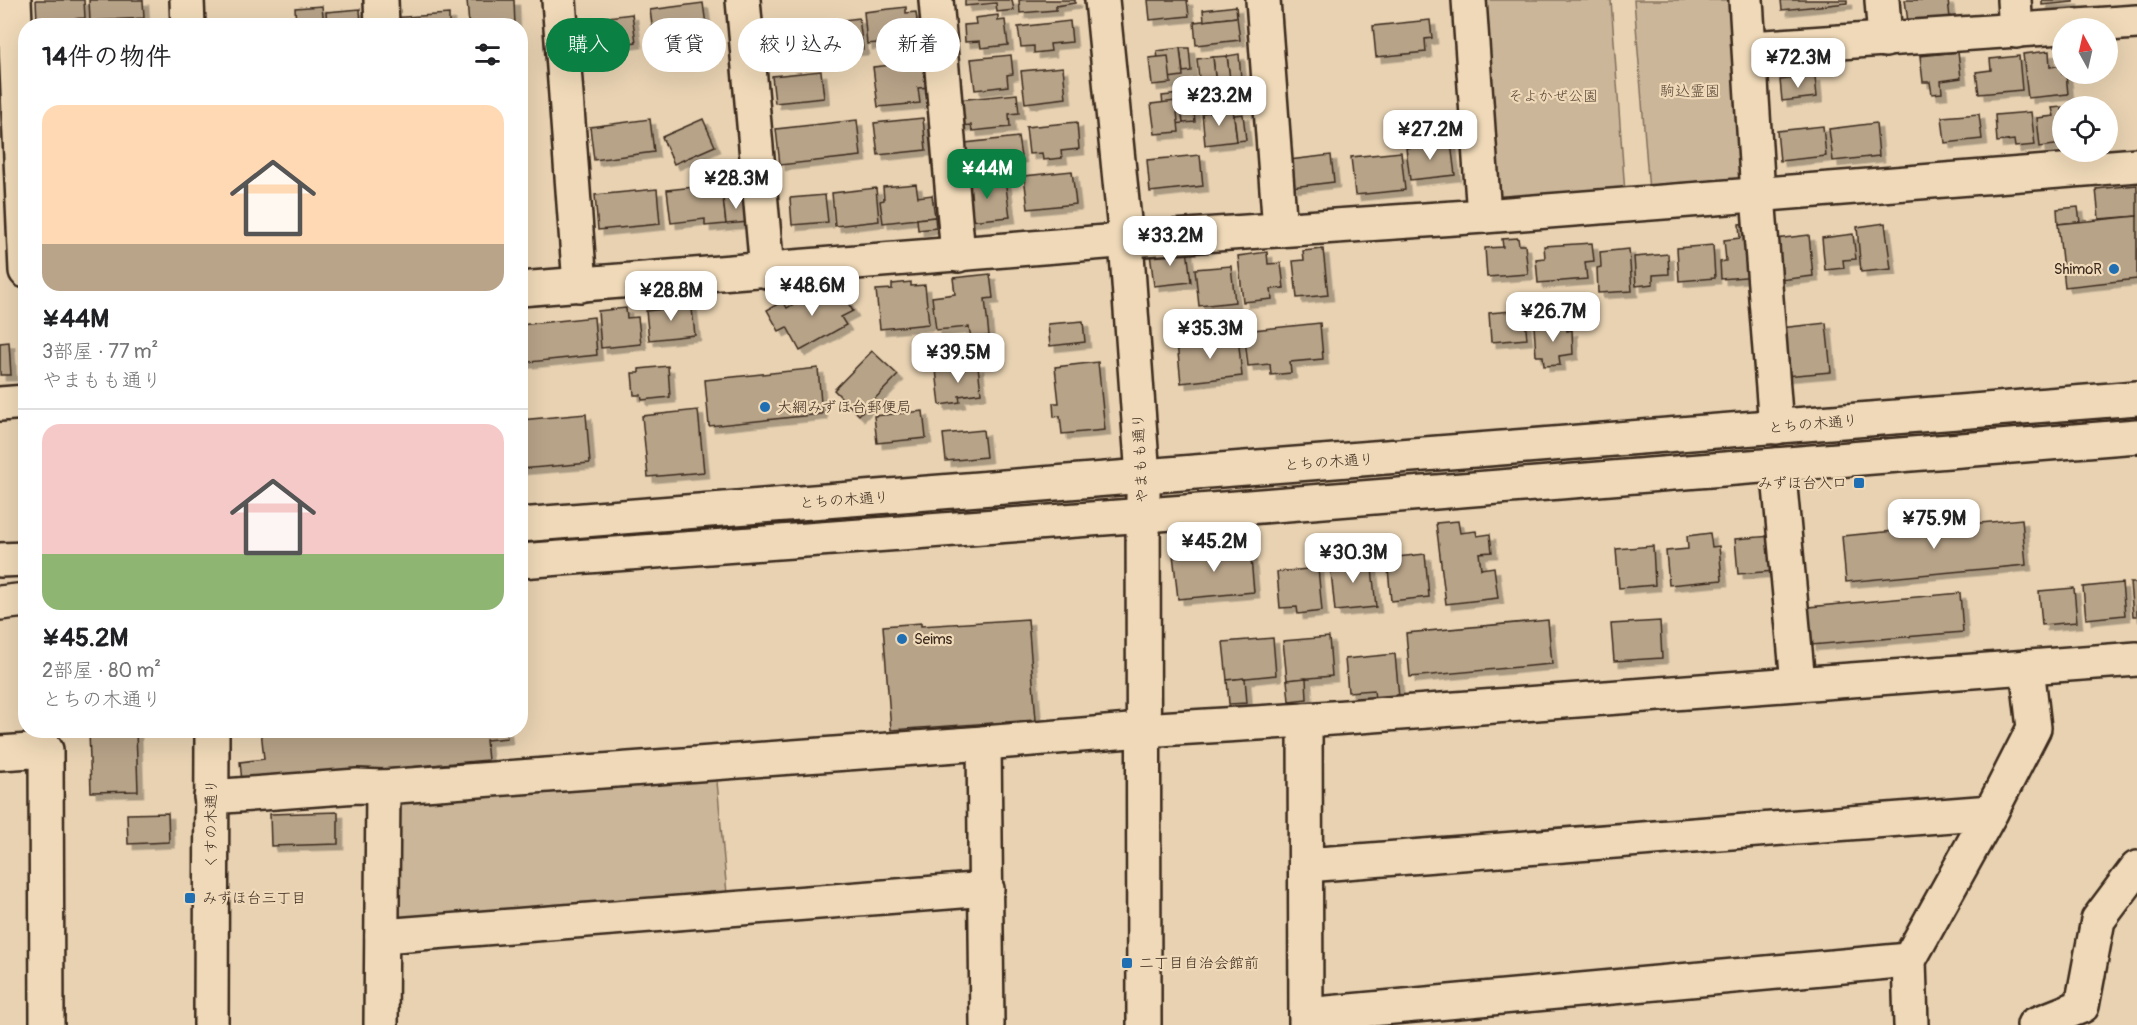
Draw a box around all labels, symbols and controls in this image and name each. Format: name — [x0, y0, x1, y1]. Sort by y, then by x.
chip: 購入 — [546, 18, 630, 72]
chip: 賃貸 — [642, 18, 726, 72]
chip: 絞り込み — [738, 18, 864, 72]
chip: 新着 — [876, 18, 960, 72]
north arrow — [2052, 18, 2118, 84]
map controls — [2052, 18, 2118, 162]
icon: filters — [471, 38, 504, 71]
pin: ¥72.3M — [1749, 38, 1847, 89]
text: 14件の物件 — [42, 41, 171, 73]
text: ¥72.3M — [1765, 45, 1831, 70]
pin: ¥23.2M — [1170, 76, 1268, 127]
park label: 駒込霊園 — [1660, 82, 1720, 101]
text: ¥23.2M — [1186, 83, 1252, 108]
park label: そよかぜ公園 — [1508, 87, 1598, 106]
button: locate — [2052, 96, 2118, 162]
pin: ¥27.2M — [1381, 110, 1479, 161]
text: ¥27.2M — [1397, 117, 1463, 142]
icon: home — [219, 144, 327, 252]
pin: ¥44M — [951, 149, 1023, 200]
text: ¥44M — [961, 156, 1013, 181]
pin: ¥28.3M — [687, 159, 785, 210]
text: ¥28.3M — [703, 166, 769, 191]
pin: ¥33.2M — [1121, 216, 1219, 267]
text: ¥33.2M — [1137, 223, 1203, 248]
place label: ShimoR — [2054, 260, 2102, 279]
marker: ShimoR — [2107, 262, 2121, 276]
pin: ¥48.6M — [763, 266, 861, 317]
pin: ¥28.8M — [622, 271, 720, 322]
text: ¥48.6M — [779, 273, 845, 298]
text: ¥28.8M — [639, 278, 703, 303]
pin: ¥26.7M — [1504, 292, 1602, 343]
text: ¥26.7M — [1520, 299, 1586, 324]
text: ¥44M — [42, 303, 109, 335]
pin: ¥35.3M — [1161, 309, 1259, 360]
text: ¥35.3M — [1177, 316, 1243, 341]
pin: ¥39.5M — [909, 333, 1007, 384]
text: 3部屋 · 77 m² — [42, 339, 158, 364]
text: ¥39.5M — [926, 340, 990, 365]
text: やまもも通り — [42, 368, 162, 393]
place label: 大網みずほ台郵便局 — [777, 398, 911, 417]
marker: 大網みずほ台郵便局 — [758, 400, 772, 414]
street label: とちの木通り — [1767, 411, 1859, 438]
street label: やまもも通り — [1129, 413, 1152, 503]
street label: とちの木通り — [1283, 450, 1375, 475]
icon: home — [219, 463, 327, 571]
place label: みずほ台入口 — [1758, 474, 1847, 493]
marker: みずほ台入口 — [1852, 476, 1866, 490]
street label: とちの木通り — [798, 488, 890, 513]
pin: ¥75.9M — [1885, 499, 1983, 550]
text: ¥75.9M — [1902, 506, 1966, 531]
pin: ¥45.2M — [1165, 522, 1263, 573]
text: ¥45.2M — [1181, 529, 1247, 554]
pin: ¥30.3M — [1304, 533, 1402, 584]
text: ¥30.3M — [1319, 540, 1387, 565]
text: ¥45.2M — [42, 622, 128, 654]
place label: Seims — [914, 630, 953, 649]
marker: Seims — [895, 632, 909, 646]
text: 2部屋 · 80 m² — [42, 658, 161, 683]
text: とちの木通り — [42, 687, 162, 712]
street label: くすの木通り — [202, 779, 221, 869]
place label: みずほ台三丁目 — [202, 889, 306, 908]
marker: みずほ台三丁目 — [183, 891, 197, 905]
place label: 二丁目自治会館前 — [1139, 954, 1259, 973]
marker: 二丁目自治会館前 — [1120, 956, 1134, 970]

